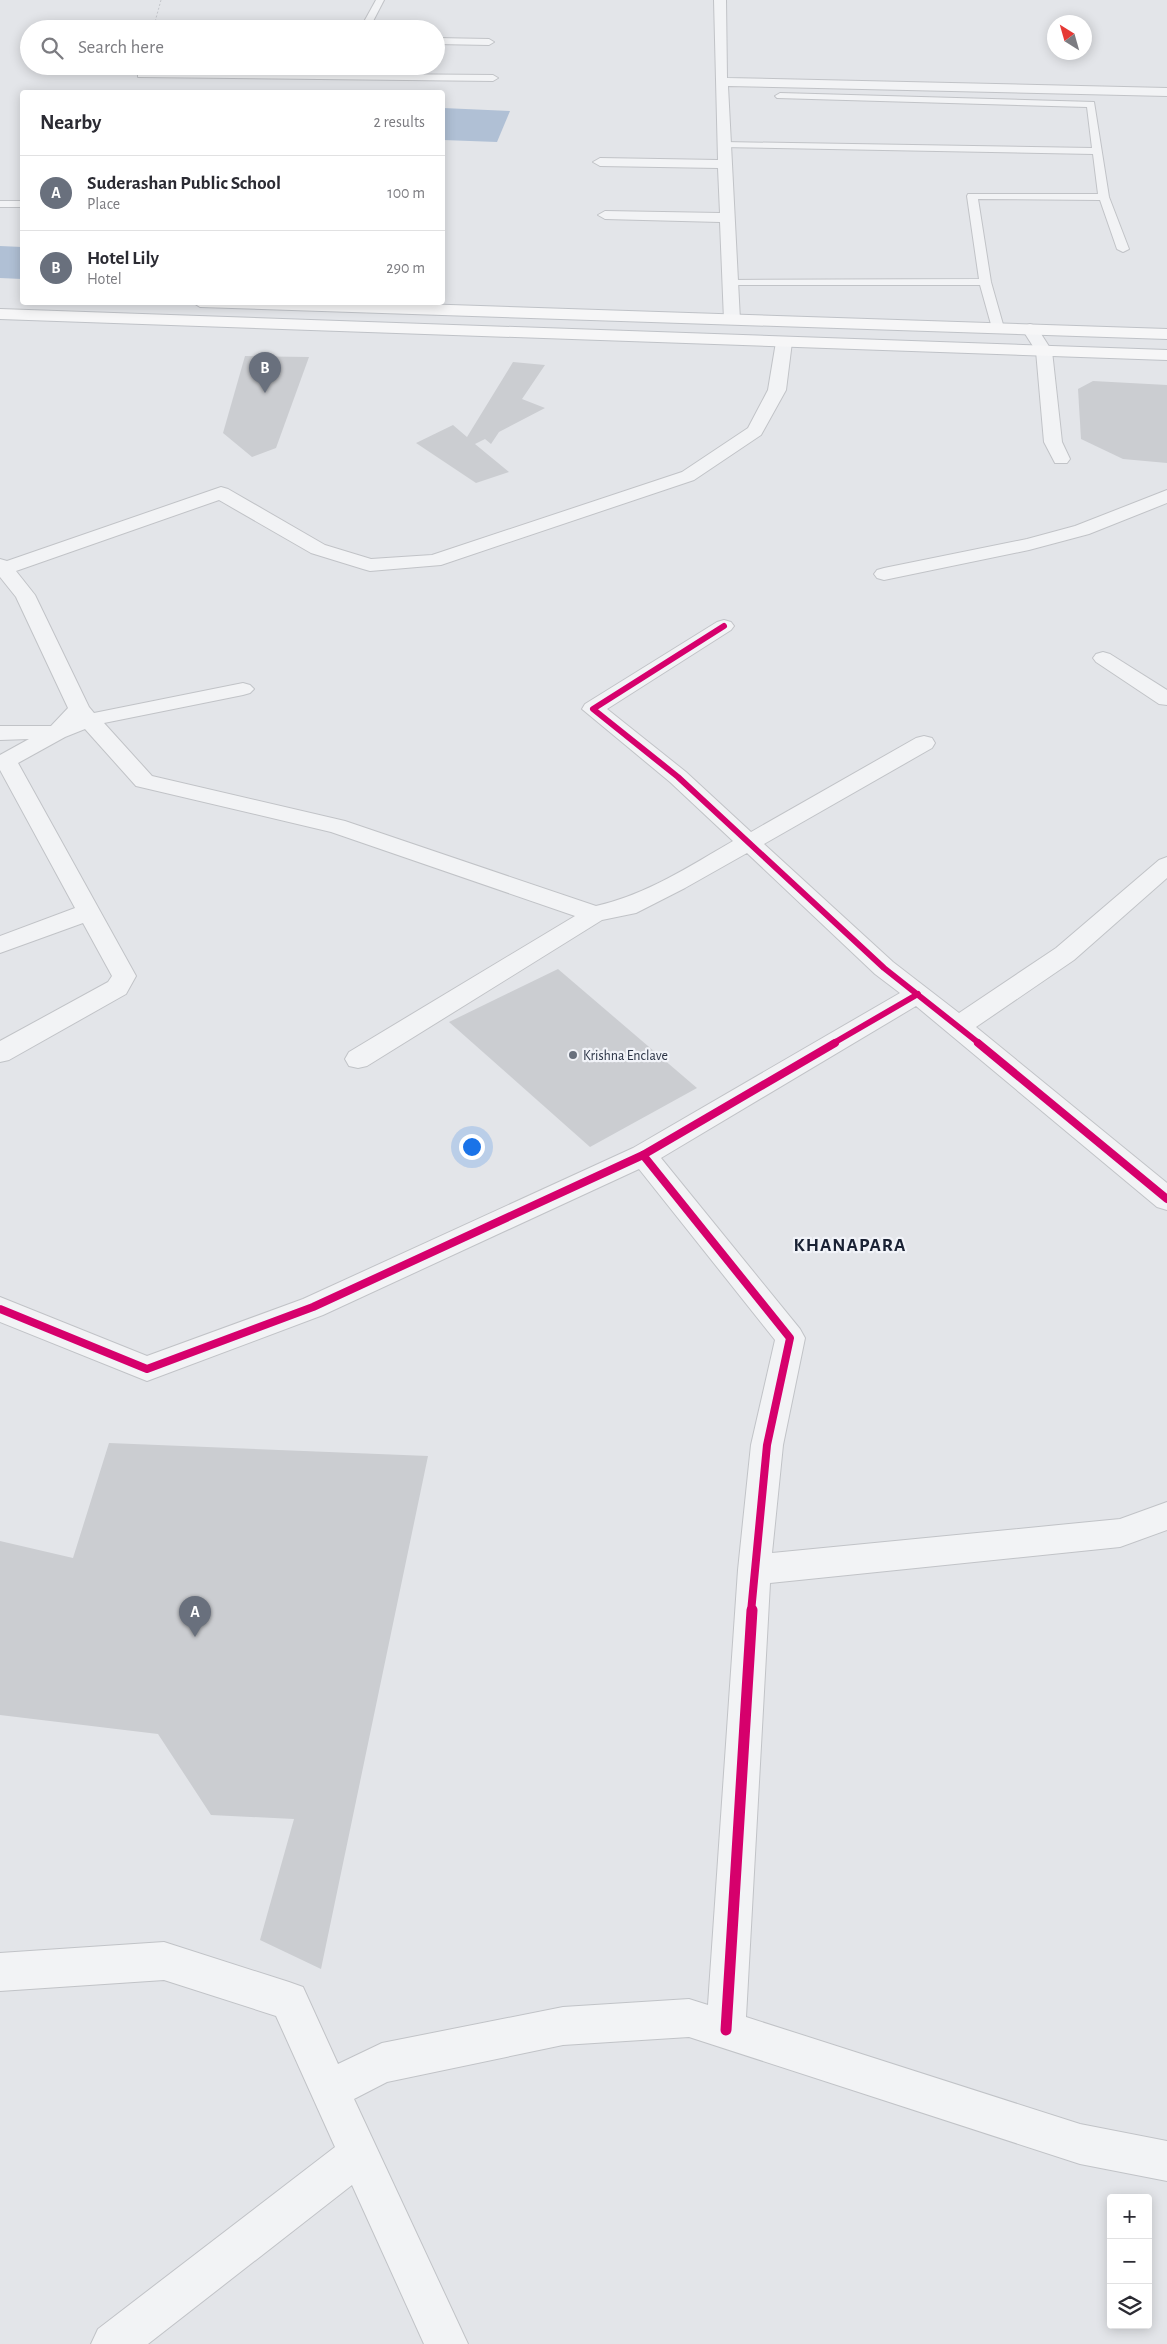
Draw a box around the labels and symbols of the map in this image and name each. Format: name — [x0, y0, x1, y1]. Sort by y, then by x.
north arrow — [1047, 15, 1092, 60]
pin: B — [249, 352, 281, 393]
marker: Krishna Enclave — [567, 1049, 579, 1061]
place label: Krishna Enclave — [583, 1049, 668, 1063]
your location — [459, 1134, 485, 1160]
district label: KHANAPARA — [794, 1236, 906, 1255]
pin: A — [179, 1596, 211, 1637]

